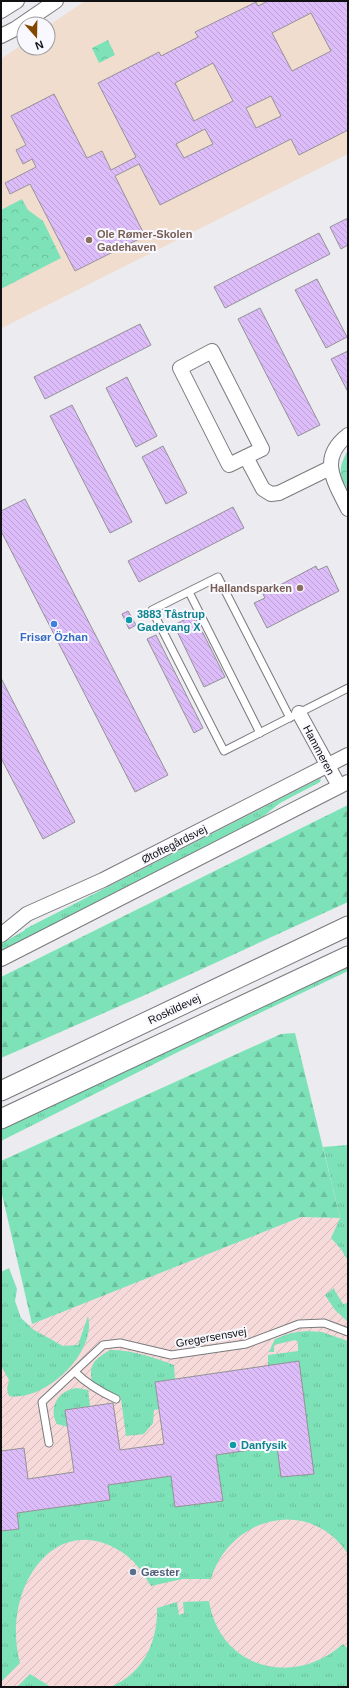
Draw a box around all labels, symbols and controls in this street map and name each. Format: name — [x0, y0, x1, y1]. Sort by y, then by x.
north arrow — [16, 16, 56, 56]
text: N — [34, 38, 45, 52]
place label: Ole Rømer-Skolen Gadehaven — [97, 228, 193, 253]
marker: Ole Rømer-Skolen Gadehaven — [84, 235, 94, 245]
place label: Hallandsparken — [210, 582, 292, 594]
marker: Hallandsparken — [295, 583, 305, 593]
place label: 3883 Tåstrup Gadevang X — [137, 608, 205, 633]
marker: 3883 Tåstrup Gadevang X — [124, 615, 134, 625]
marker: Frisør Özhan — [49, 619, 59, 629]
place label: Frisør Özhan — [20, 631, 88, 643]
street label: Hammeren — [301, 723, 337, 777]
street label: Øtoftegårdsvej — [139, 822, 209, 866]
street label: Roskildevej — [146, 992, 202, 1026]
street label: Gregersensvej — [175, 1325, 247, 1349]
place label: Danfysik — [241, 1439, 288, 1451]
marker: Danfysik — [228, 1440, 238, 1450]
place label: Gæster — [141, 1566, 180, 1578]
marker: Gæster — [128, 1567, 138, 1577]

